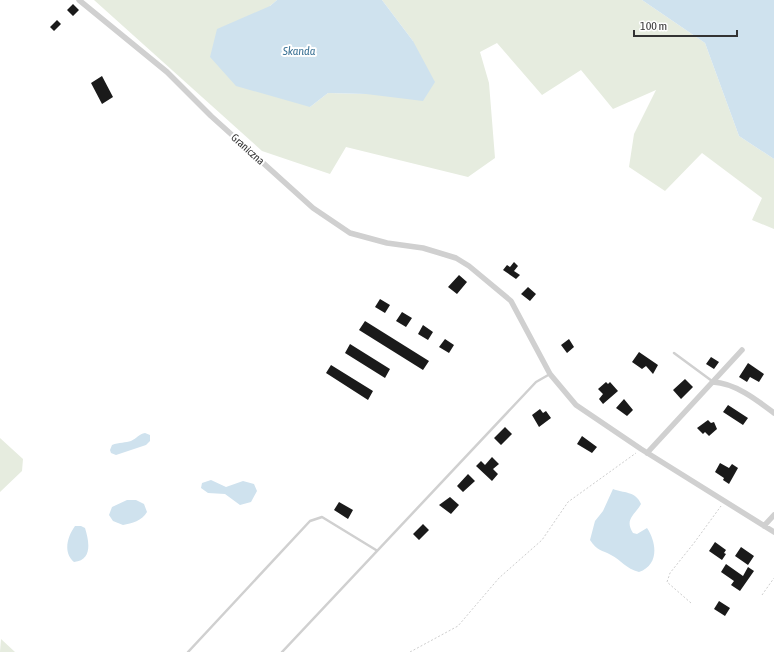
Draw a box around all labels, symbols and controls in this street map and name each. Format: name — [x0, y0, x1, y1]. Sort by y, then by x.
scale bar — [634, 12, 737, 38]
text: 100 m — [640, 19, 667, 33]
water label: Skanda — [282, 44, 316, 58]
street label: Graniczna — [229, 131, 267, 167]

